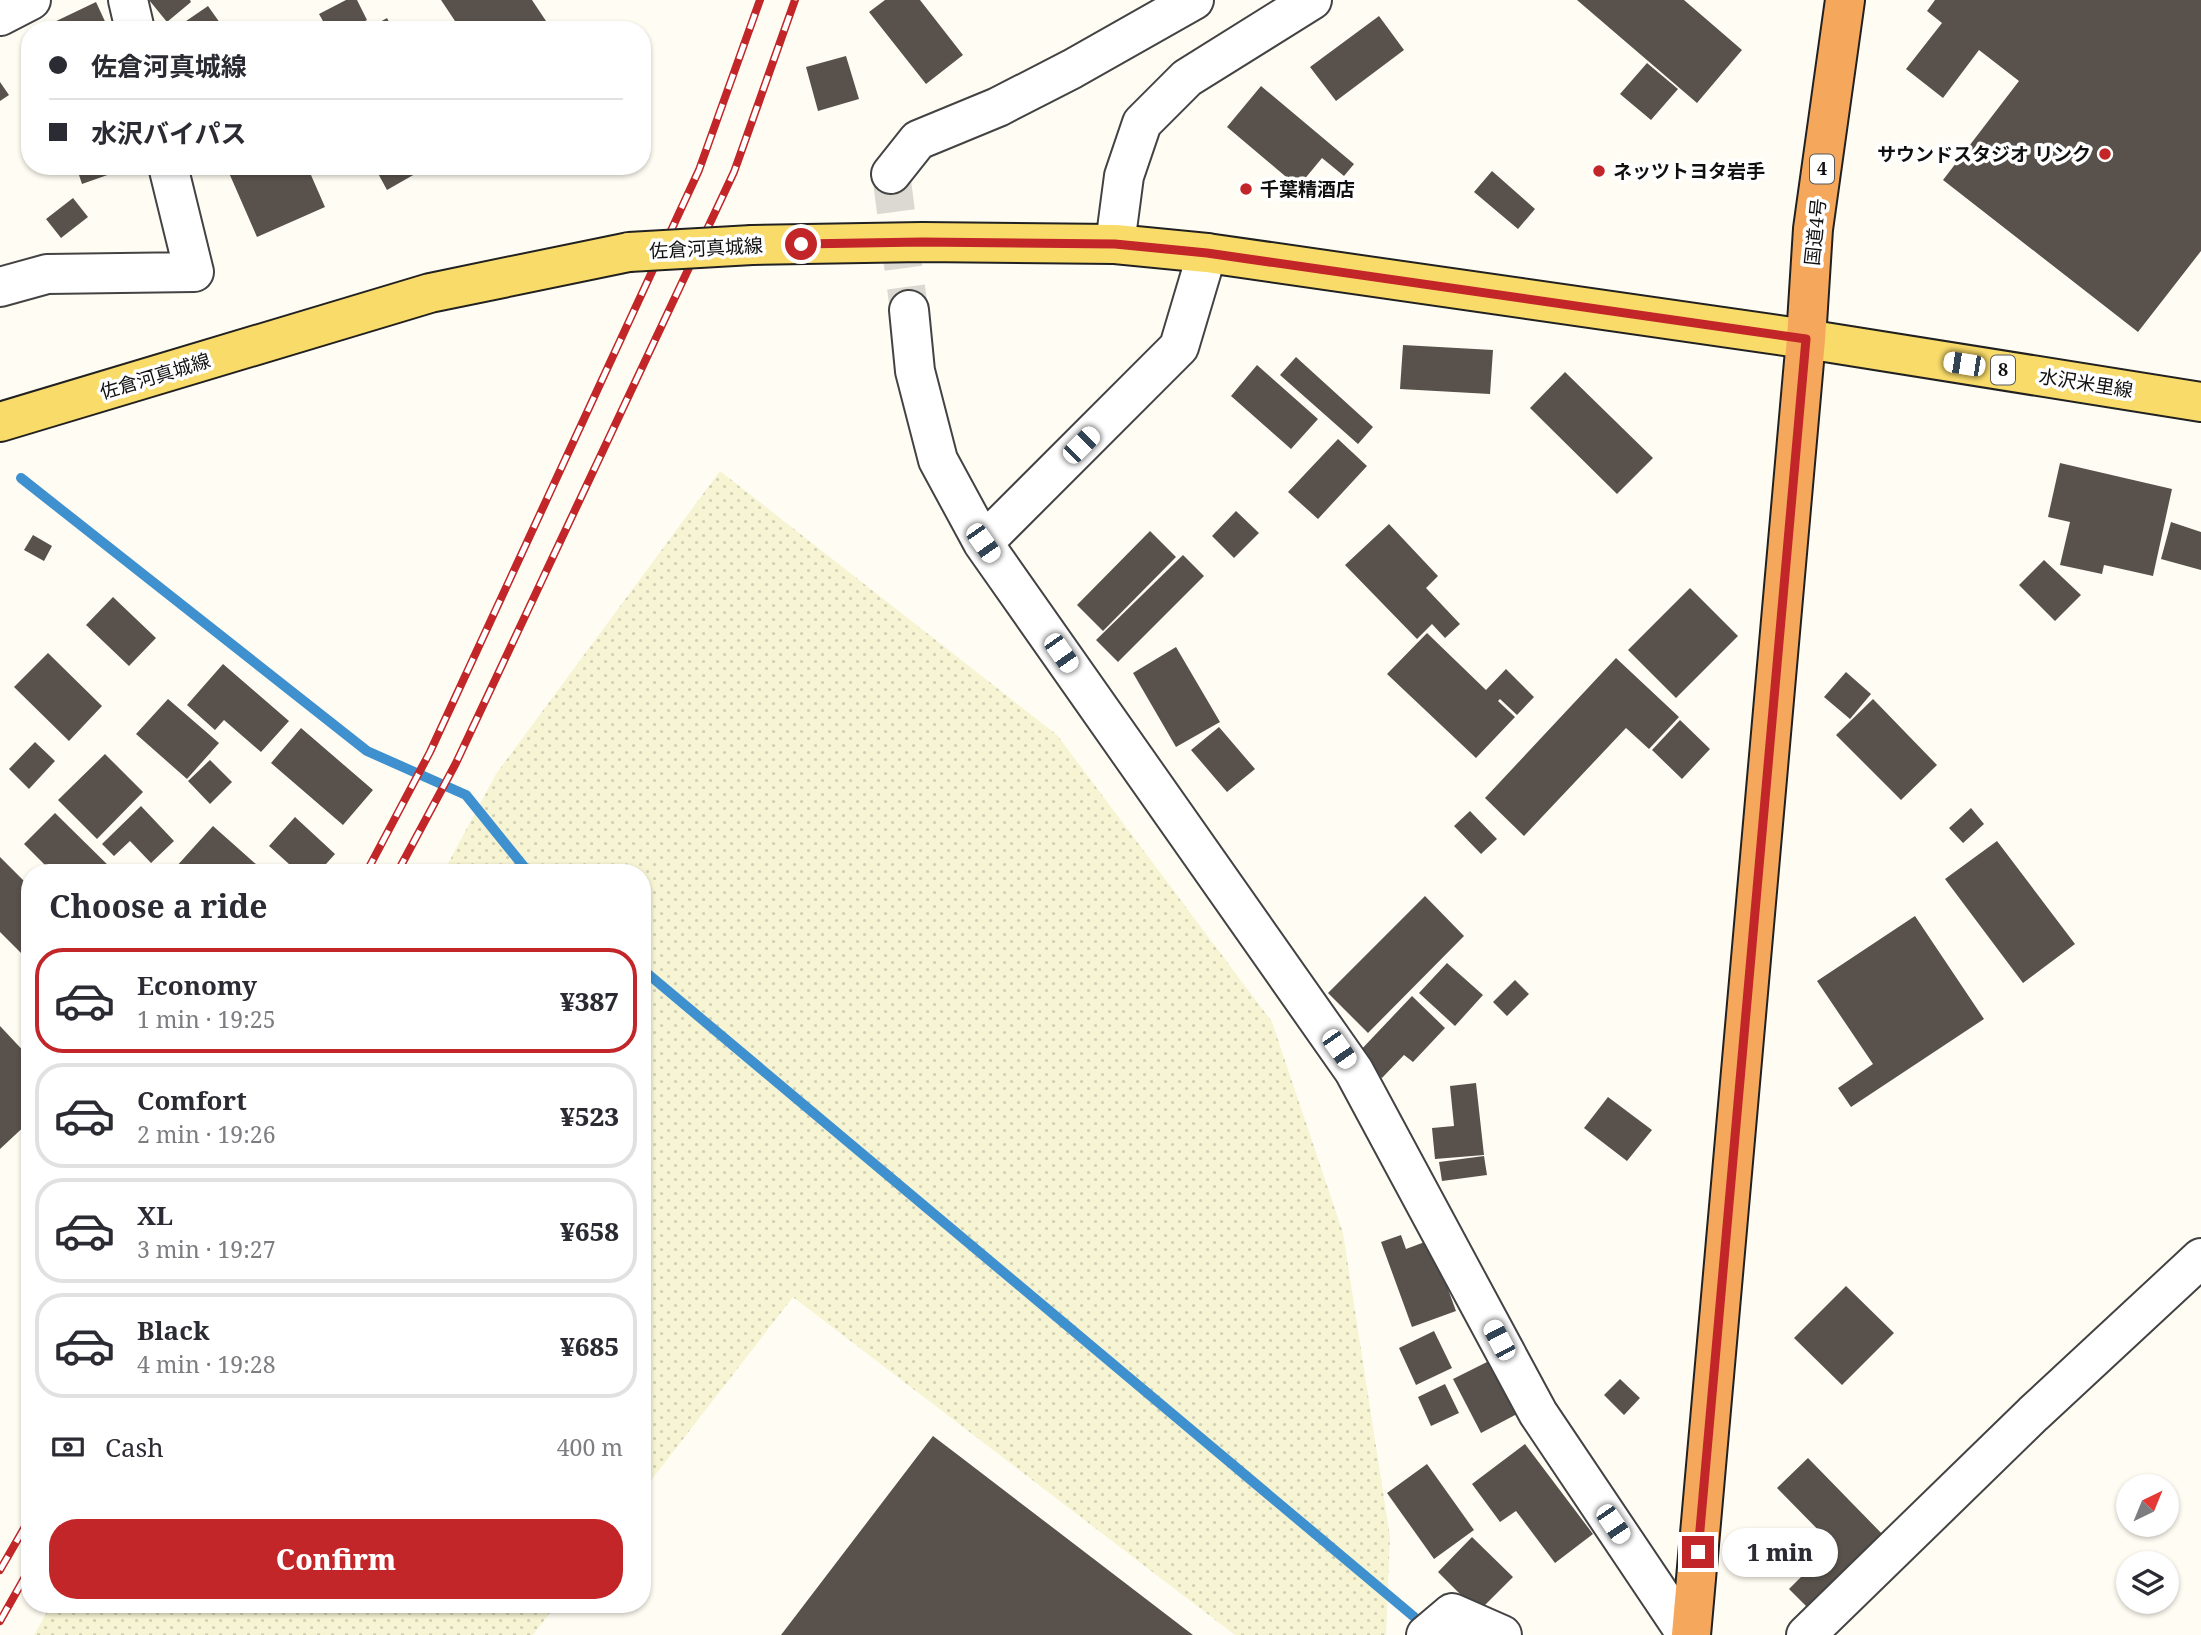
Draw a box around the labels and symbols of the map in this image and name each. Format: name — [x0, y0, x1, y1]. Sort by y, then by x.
place label: サウンドスタジオ リンク — [1877, 141, 2091, 167]
marker: サウンドスタジオ リンク — [2097, 146, 2113, 162]
road number: 4 — [1810, 154, 1834, 184]
place label: ネッツトヨタ岩手 — [1613, 158, 1765, 184]
marker: ネッツトヨタ岩手 — [1591, 163, 1607, 179]
place label: 千葉精酒店 — [1260, 176, 1355, 202]
marker: 千葉精酒店 — [1238, 181, 1254, 197]
street label: 国道4号 — [1799, 197, 1831, 267]
route start — [785, 228, 817, 260]
street label: 佐倉河真城線 — [648, 232, 764, 264]
street label: 佐倉河真城線 — [97, 347, 213, 405]
car — [1942, 350, 1987, 378]
road number: 8 — [1991, 356, 2015, 384]
street label: 水沢米里線 — [2037, 363, 2135, 403]
car — [1059, 423, 1104, 467]
car — [963, 520, 1004, 566]
car — [1041, 630, 1082, 676]
car — [1319, 1026, 1360, 1072]
car — [1480, 1317, 1519, 1363]
north arrow — [2116, 1474, 2179, 1536]
car — [1593, 1501, 1634, 1547]
callout: 1 min — [1722, 1528, 1838, 1576]
route end — [1682, 1536, 1714, 1568]

